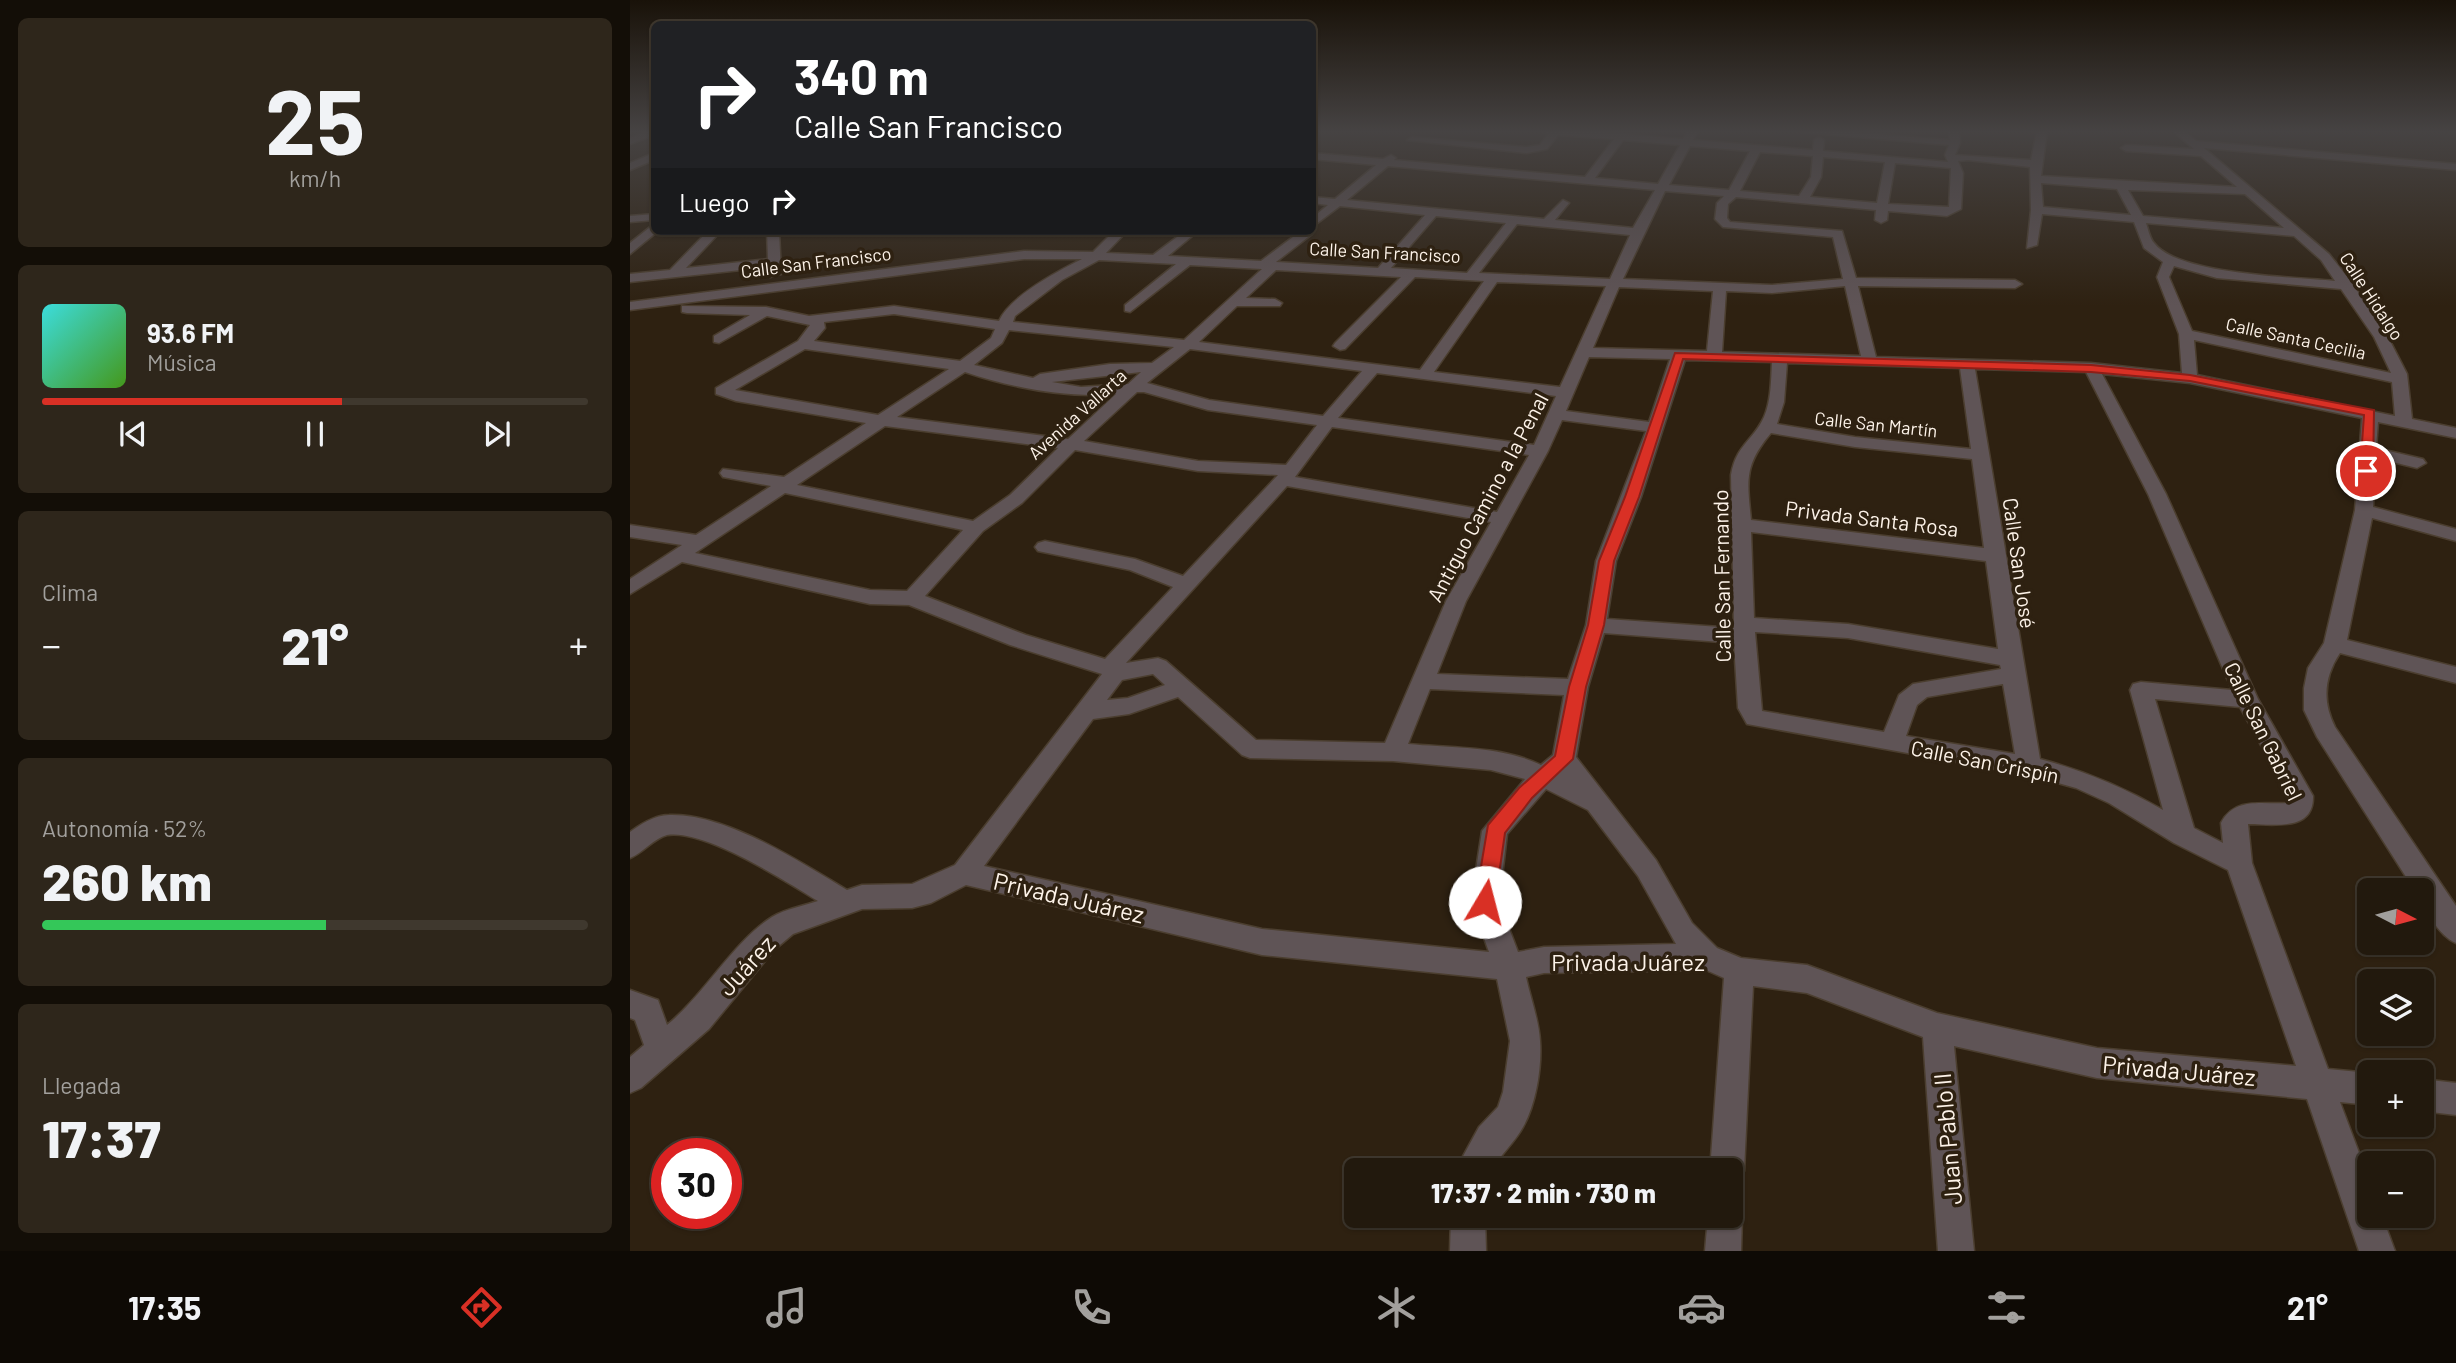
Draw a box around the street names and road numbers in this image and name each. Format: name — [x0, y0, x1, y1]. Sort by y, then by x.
street label: Calle San Francisco — [1309, 237, 1461, 267]
street label: Calle San Francisco — [739, 242, 893, 282]
street label: Calle Hidalgo — [2335, 248, 2409, 344]
street label: Calle Santa Cecilia — [2224, 312, 2368, 364]
street label: Avenida Vallarta — [1024, 364, 1130, 464]
street label: Antiguo Camino a la Penal — [1421, 388, 1553, 606]
street label: Calle San Martín — [1813, 407, 1939, 441]
street label: Calle San Fernando — [1707, 489, 1735, 663]
street label: Privada Santa Rosa — [1784, 495, 1960, 541]
street label: Calle San José — [1998, 496, 2042, 630]
street label: Calle San Gabriel — [2220, 658, 2308, 804]
street label: Calle San Crispín — [1909, 734, 2061, 788]
street label: Privada Juárez — [991, 866, 1147, 928]
street label: Juárez — [711, 929, 781, 1001]
street label: Privada Juárez — [1551, 947, 1705, 976]
street label: Privada Juárez — [2101, 1049, 2257, 1091]
street label: Juan Pablo II — [1927, 1072, 1967, 1206]

